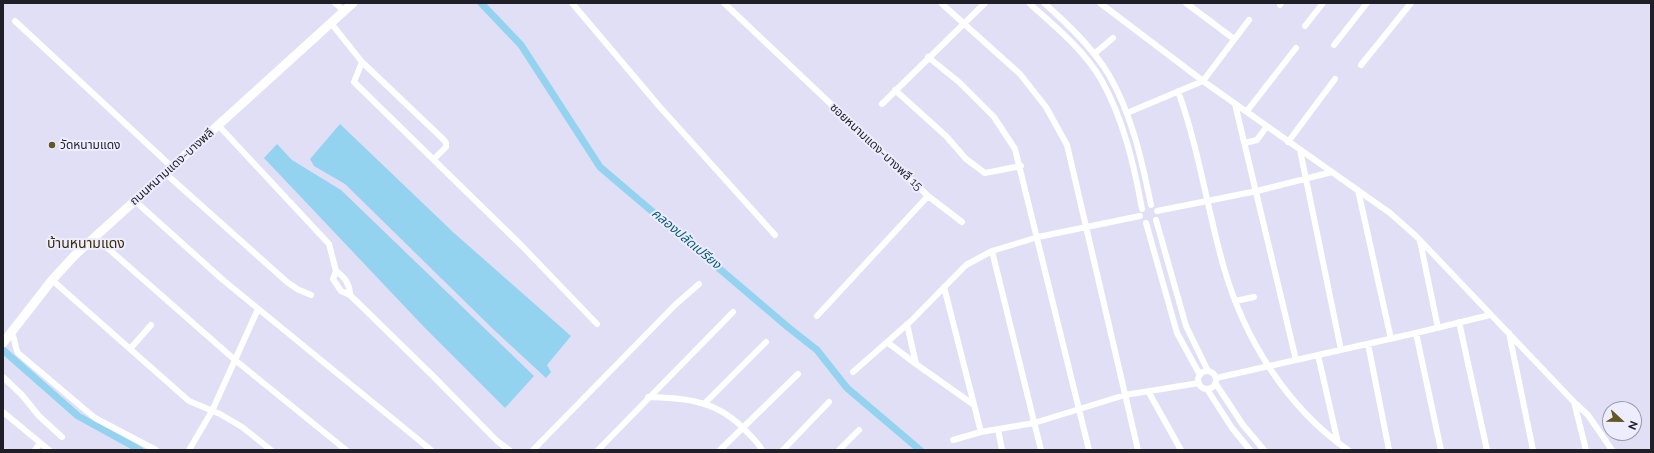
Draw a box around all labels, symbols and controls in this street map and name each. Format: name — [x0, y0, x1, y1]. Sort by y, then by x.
street label: ซอยหนามแดง-บางพลี 15 — [827, 100, 925, 194]
street label: ถนนหนามแดง-บางพลี — [127, 126, 217, 208]
place label: วัดหนามแดง — [60, 138, 120, 152]
marker: วัดหนามแดง — [47, 140, 57, 150]
water label: คลองปลัดเปรียง — [648, 205, 724, 273]
district label: บ้านหนามแดง — [47, 236, 125, 252]
north arrow — [1602, 401, 1642, 441]
text: N — [1625, 419, 1640, 432]

